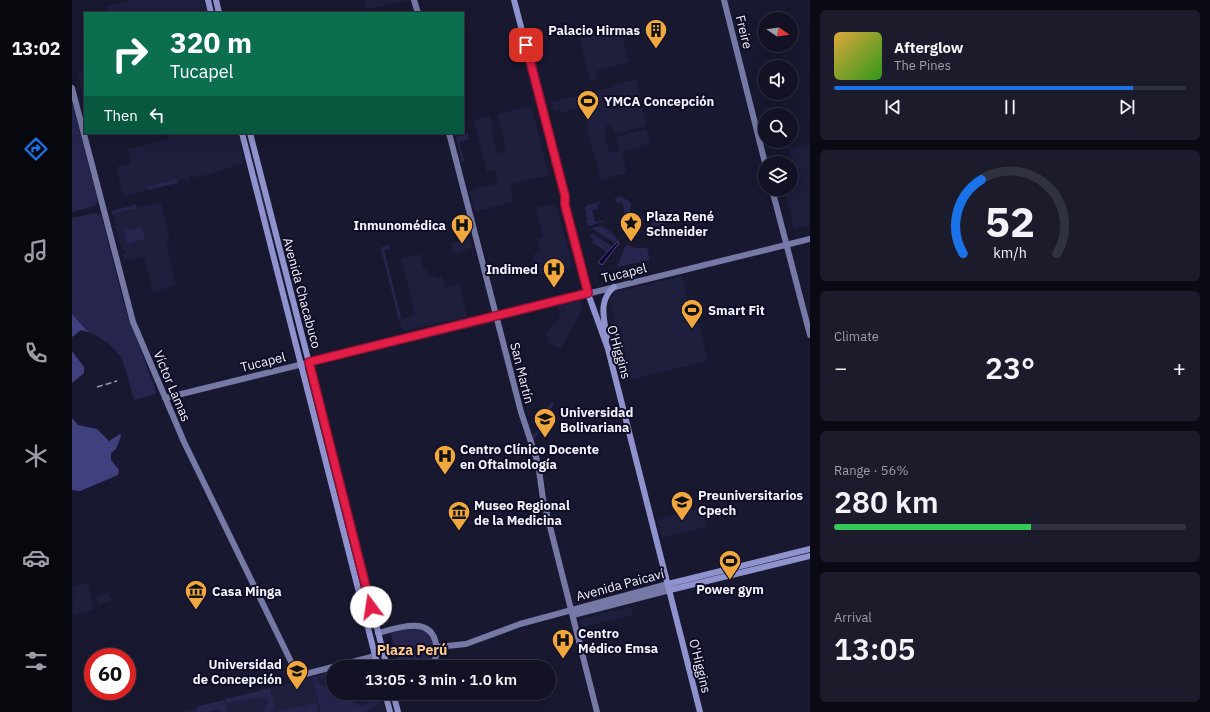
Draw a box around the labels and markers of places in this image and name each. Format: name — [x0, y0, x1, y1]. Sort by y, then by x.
building icon: Palacio Hirmas — [643, 17, 669, 50]
place label: Palacio Hirmas — [548, 22, 640, 39]
pin — [509, 28, 543, 62]
sports icon: YMCA Concepción — [575, 88, 601, 121]
place label: YMCA Concepción — [604, 93, 714, 110]
place label: Plaza René Schneider — [646, 208, 714, 240]
place icon: Plaza René Schneider — [618, 210, 644, 243]
hospital icon: Inmunomédica — [449, 212, 475, 245]
place label: Inmunomédica — [354, 217, 446, 234]
hospital icon: Indimed — [541, 256, 567, 289]
place label: Indimed — [486, 261, 538, 278]
sports icon: Smart Fit — [679, 297, 705, 330]
place label: Smart Fit — [708, 302, 765, 319]
place label: Universidad Bolivariana — [560, 404, 633, 436]
school or university icon: Universidad Bolivariana — [532, 406, 558, 439]
place label: Centro Clínico Docente en Oftalmología — [460, 441, 599, 473]
hospital icon: Centro Clínico Docente en Oftalmología — [432, 443, 458, 476]
place label: Preuniversitarios Cpech — [698, 487, 804, 519]
school or university icon: Preuniversitarios Cpech — [669, 489, 695, 522]
place label: Museo Regional de la Medicina — [474, 497, 570, 529]
museum icon: Museo Regional de la Medicina — [446, 499, 472, 532]
sports icon: Power gym — [717, 548, 743, 581]
museum icon: Casa Minga — [183, 578, 209, 611]
place label: Power gym — [696, 581, 764, 598]
place label: Casa Minga — [212, 583, 282, 600]
place label: Centro Médico Emsa — [578, 625, 658, 657]
hospital icon: Centro Médico Emsa — [550, 627, 576, 660]
place label: Universidad de Concepción — [193, 656, 282, 688]
school or university icon: Universidad de Concepción — [284, 658, 310, 691]

